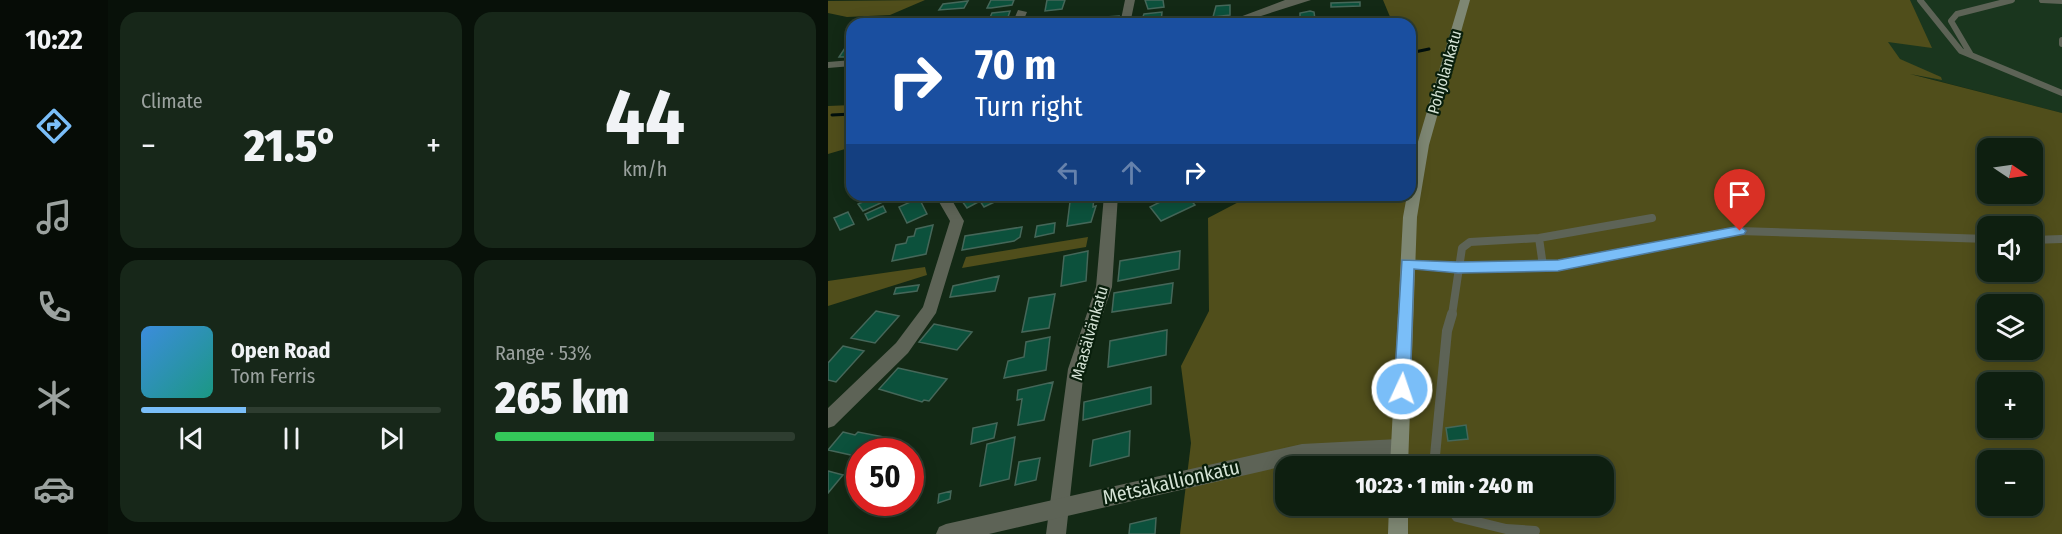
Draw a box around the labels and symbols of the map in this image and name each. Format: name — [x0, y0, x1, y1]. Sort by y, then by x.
street label: Pohjolankatu — [1423, 28, 1466, 116]
north arrow — [1977, 138, 2043, 204]
pin — [1714, 169, 1765, 231]
street label: Maasälvänkatu — [1067, 284, 1112, 382]
position arrow — [1370, 357, 1434, 421]
speed limit sign: 50 — [846, 438, 924, 516]
street label: Metsäkallionkatu — [1100, 455, 1242, 509]

